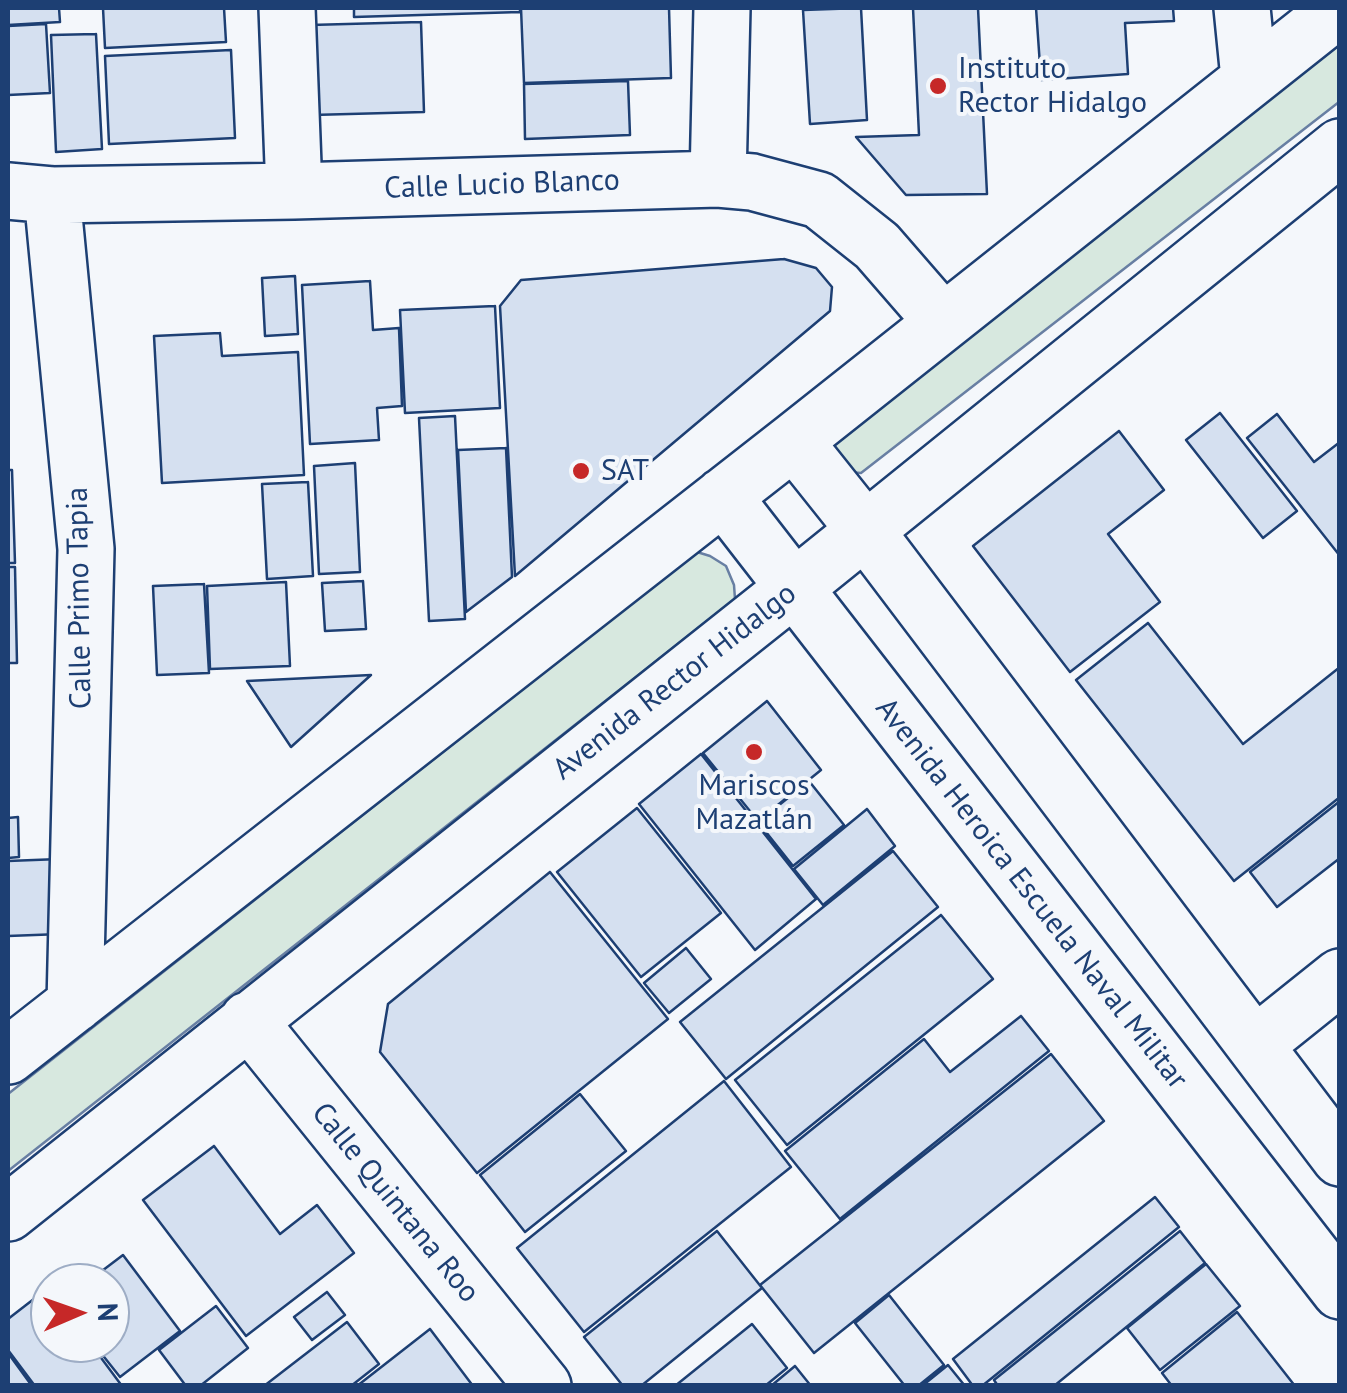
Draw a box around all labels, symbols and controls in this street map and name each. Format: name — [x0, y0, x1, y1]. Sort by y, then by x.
place label: Instituto Rector Hidalgo — [958, 51, 1147, 122]
marker: Instituto Rector Hidalgo — [927, 75, 949, 97]
street label: Calle Lucio Blanco — [384, 163, 620, 207]
place label: SAT — [601, 453, 649, 489]
marker: SAT — [570, 460, 592, 482]
street label: Calle Primo Tapia — [60, 487, 100, 709]
street label: Avenida Rector Hidalgo — [546, 576, 804, 788]
street label: Avenida Heroica Escuela Naval Militar — [867, 692, 1195, 1096]
marker: Mariscos Mazatlán — [743, 741, 765, 763]
place label: Mariscos Mazatlán — [695, 768, 813, 838]
street label: Calle Quintana Roo — [304, 1096, 486, 1310]
north arrow — [30, 1263, 130, 1363]
text: N — [90, 1302, 127, 1322]

